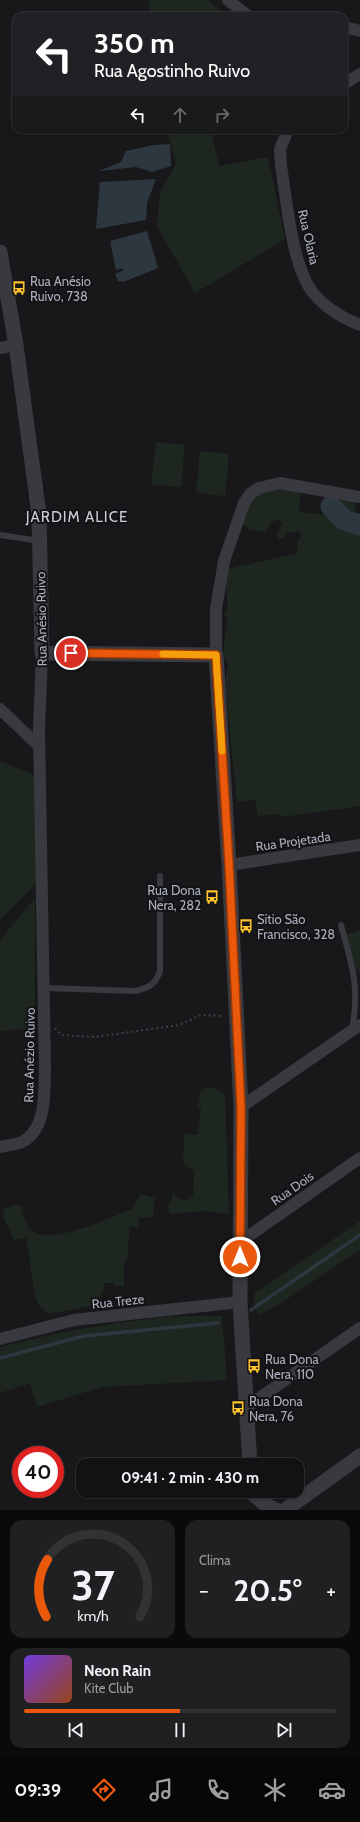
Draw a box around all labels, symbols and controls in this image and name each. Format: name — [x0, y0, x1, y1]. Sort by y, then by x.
text: 350 m — [94, 26, 175, 60]
icon: left — [28, 28, 80, 80]
text: Rua Agostinho Ruivo — [94, 60, 250, 82]
icon: left — [127, 104, 149, 126]
icon: ahead — [169, 104, 191, 126]
icon: right — [211, 104, 233, 126]
street label: Rua Olaria — [295, 208, 323, 267]
place label: Rua Anésio Ruivo, 738 — [30, 273, 91, 304]
bus stop icon: Rua Anésio Ruivo, 738 — [11, 280, 27, 296]
district label: JARDIM ALICE — [25, 508, 128, 526]
street label: Rua Anésio Ruivo — [32, 572, 50, 666]
pin — [54, 636, 88, 670]
icon: arrive — [60, 642, 82, 664]
street label: Rua Projetada — [254, 828, 332, 855]
place label: Rua Dona Nera, 282 — [147, 882, 202, 913]
bus stop icon: Rua Dona Nera, 282 — [204, 889, 220, 905]
place label: Sítio São Francisco, 328 — [257, 911, 335, 942]
bus stop icon: Sítio São Francisco, 328 — [238, 918, 254, 934]
street label: Rua Anézio Ruivo — [20, 1007, 38, 1103]
street label: Rua Dois — [268, 1167, 317, 1208]
position arrow — [219, 1236, 261, 1278]
street label: Rua Treze — [91, 1290, 145, 1312]
place label: Rua Dona Nera, 110 — [265, 1351, 319, 1382]
bus stop icon: Rua Dona Nera, 110 — [246, 1358, 262, 1374]
place label: Rua Dona Nera, 76 — [249, 1393, 303, 1424]
bus stop icon: Rua Dona Nera, 76 — [230, 1400, 246, 1416]
speed limit sign: 40 — [12, 1446, 64, 1498]
text: 09:41 · 2 min · 430 m — [121, 1469, 259, 1487]
text: Clima — [199, 1552, 230, 1568]
text: 37 — [71, 1560, 114, 1610]
text: 20.5° — [233, 1572, 302, 1609]
text: − — [199, 1577, 209, 1604]
text: + — [326, 1577, 336, 1604]
text: km/h — [77, 1607, 108, 1625]
text: Neon Rain — [84, 1662, 151, 1680]
text: Kite Club — [84, 1680, 133, 1696]
icon: previous — [65, 1719, 87, 1741]
icon: pause — [169, 1719, 191, 1741]
icon: next — [273, 1719, 295, 1741]
icon: directions — [90, 1776, 118, 1804]
icon: music — [147, 1776, 175, 1804]
icon: phone — [204, 1776, 232, 1804]
icon: climate — [261, 1776, 289, 1804]
icon: car — [318, 1776, 346, 1804]
text: 09:39 — [14, 1779, 61, 1801]

